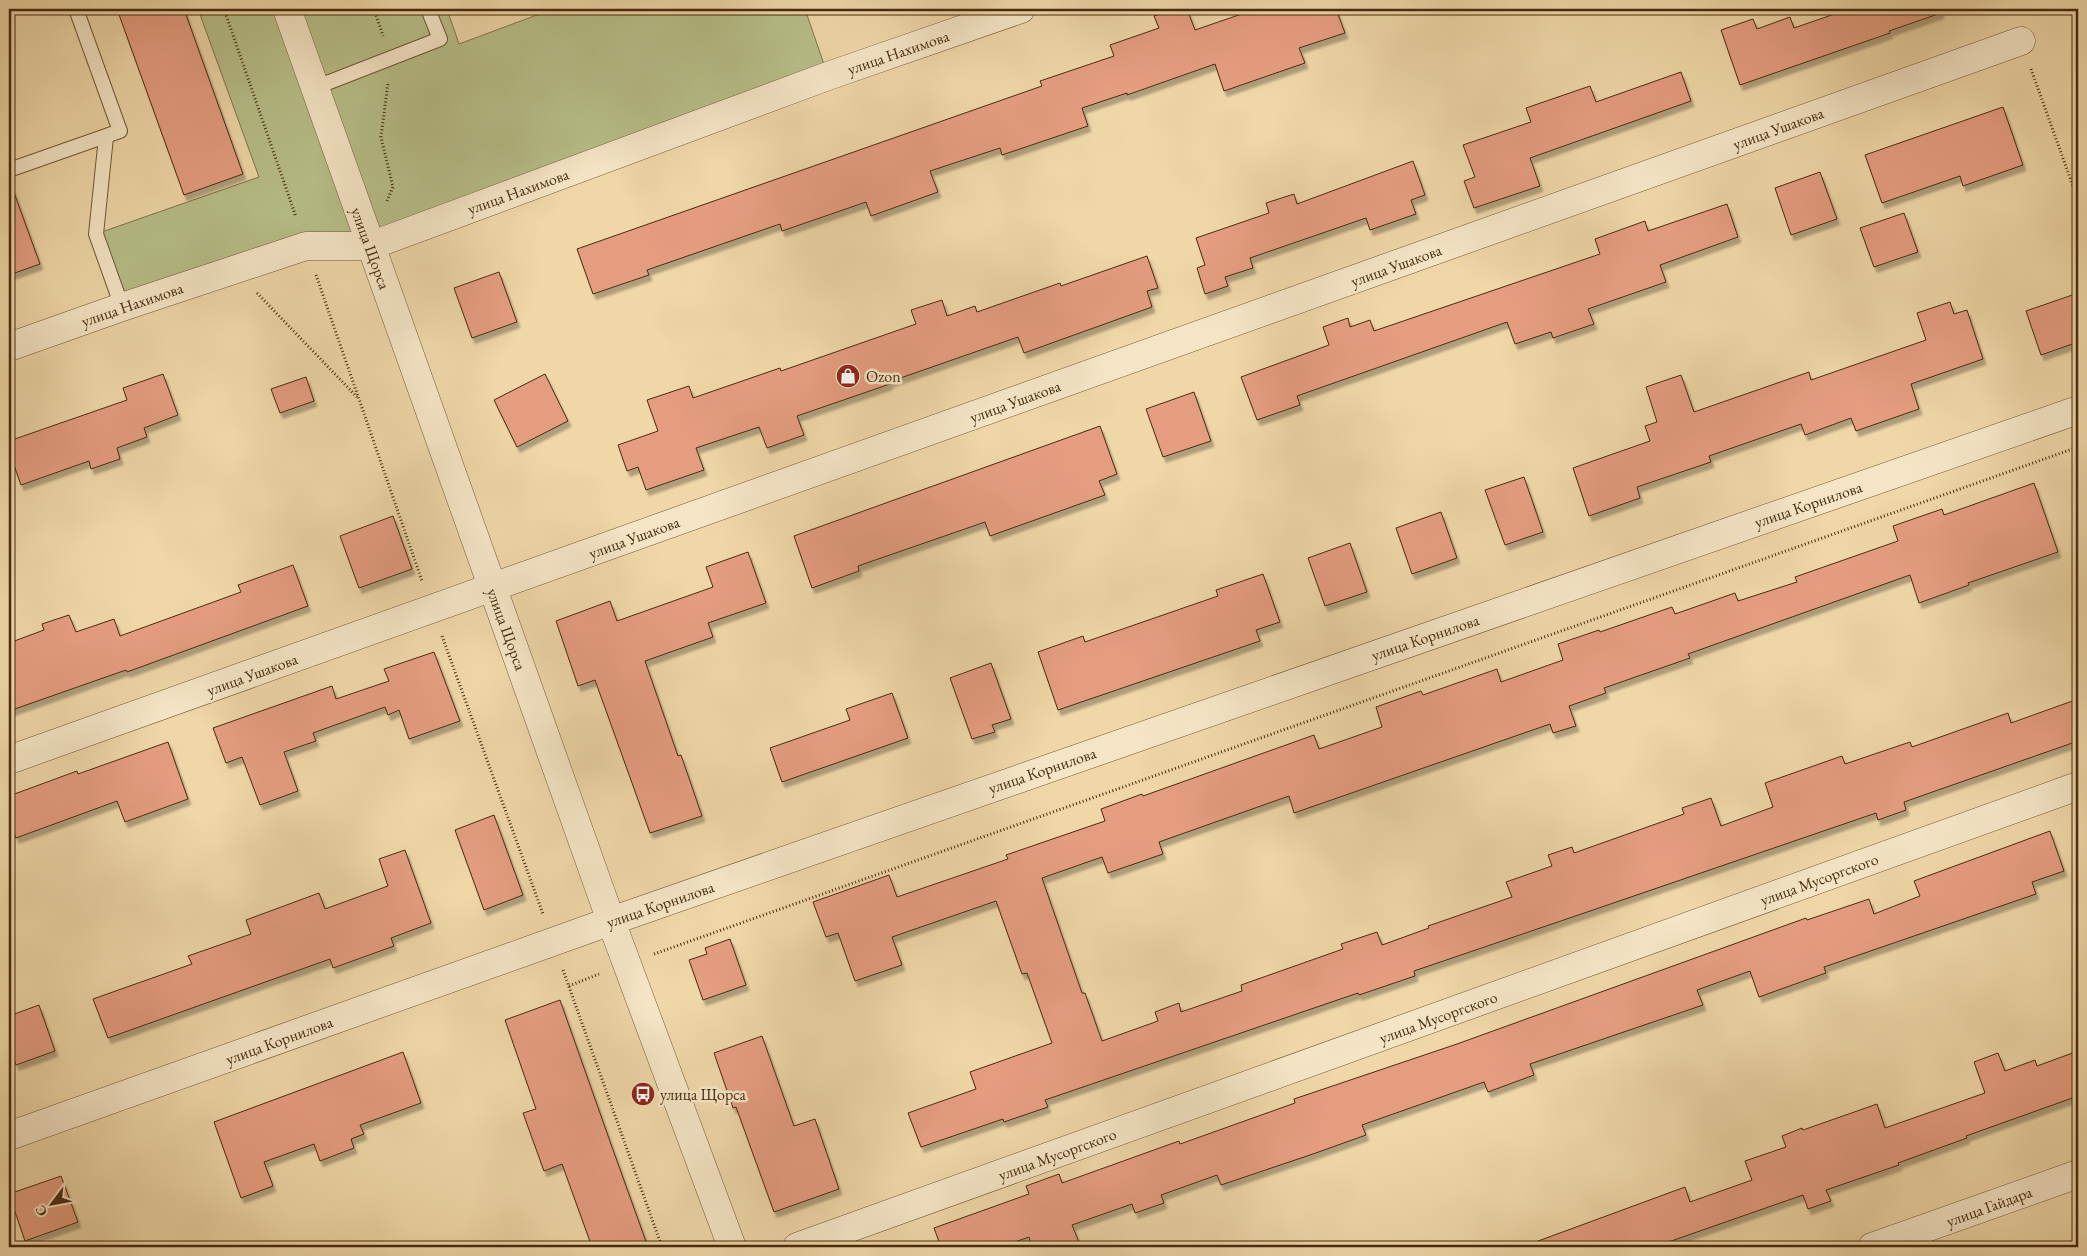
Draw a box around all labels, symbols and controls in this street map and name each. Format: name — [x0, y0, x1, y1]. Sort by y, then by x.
street label: улица Нахимова — [844, 25, 952, 80]
street label: улица Ушакова — [1730, 102, 1827, 155]
street label: улица Нахимова — [465, 163, 572, 220]
street label: улица Щорса — [346, 204, 395, 293]
street label: улица Ушакова — [1348, 239, 1445, 292]
street label: улица Нахимова — [78, 277, 186, 332]
shop icon: Ozon — [835, 363, 861, 389]
place label: Ozon — [866, 366, 901, 387]
street label: улица Ушакова — [967, 375, 1064, 428]
street label: улица Корнилова — [1752, 476, 1865, 533]
street label: улица Ушакова — [586, 511, 683, 564]
street label: улица Щорса — [482, 585, 531, 674]
street label: улица Корнилова — [1369, 609, 1482, 666]
street label: улица Ушакова — [204, 648, 301, 701]
street label: улица Корнилова — [986, 742, 1099, 799]
street label: улица Мусоргского — [1757, 848, 1881, 911]
street label: улица Корнилова — [604, 876, 717, 933]
street label: улица Мусоргского — [1376, 986, 1500, 1049]
street label: улица Корнилова — [223, 1011, 336, 1070]
bus stop icon: улица Щорса — [630, 1081, 656, 1107]
place label: улица Щорса — [660, 1084, 747, 1105]
street label: улица Мусоргского — [995, 1123, 1119, 1186]
north arrow — [28, 1178, 78, 1228]
street label: улица Гайдара — [1943, 1181, 2036, 1232]
text: С — [31, 1202, 51, 1220]

